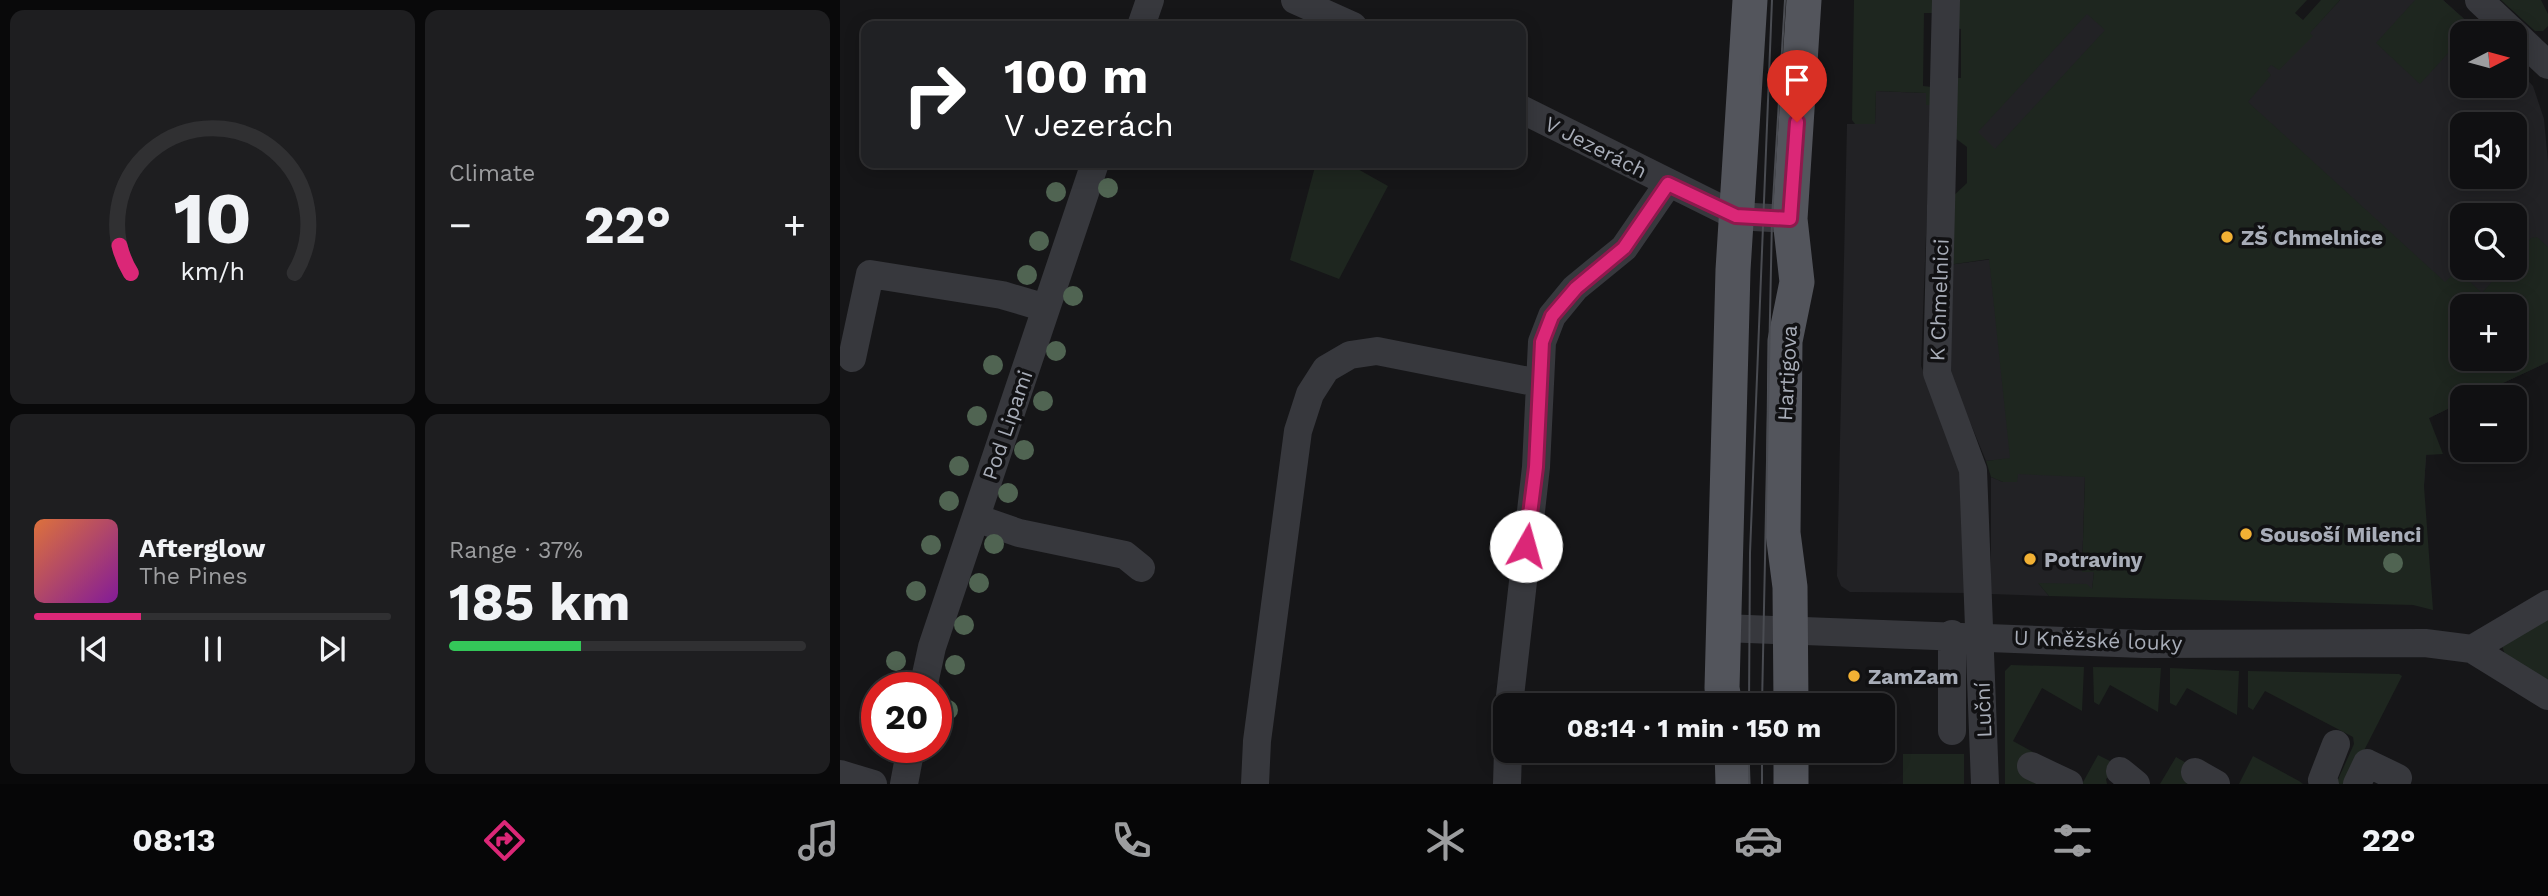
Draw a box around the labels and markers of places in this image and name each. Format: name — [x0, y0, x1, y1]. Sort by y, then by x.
pin — [1767, 50, 1827, 122]
place label: ZŠ Chmelnice — [2241, 225, 2383, 250]
marker: ZŠ Chmelnice — [2219, 229, 2235, 245]
place label: Sousoší Milenci — [2260, 522, 2421, 547]
marker: Sousoší Milenci — [2238, 526, 2254, 542]
place label: Potraviny — [2044, 547, 2142, 572]
marker: Potraviny — [2022, 551, 2038, 567]
place label: ZamZam — [1868, 664, 1958, 689]
marker: ZamZam — [1846, 668, 1862, 684]

